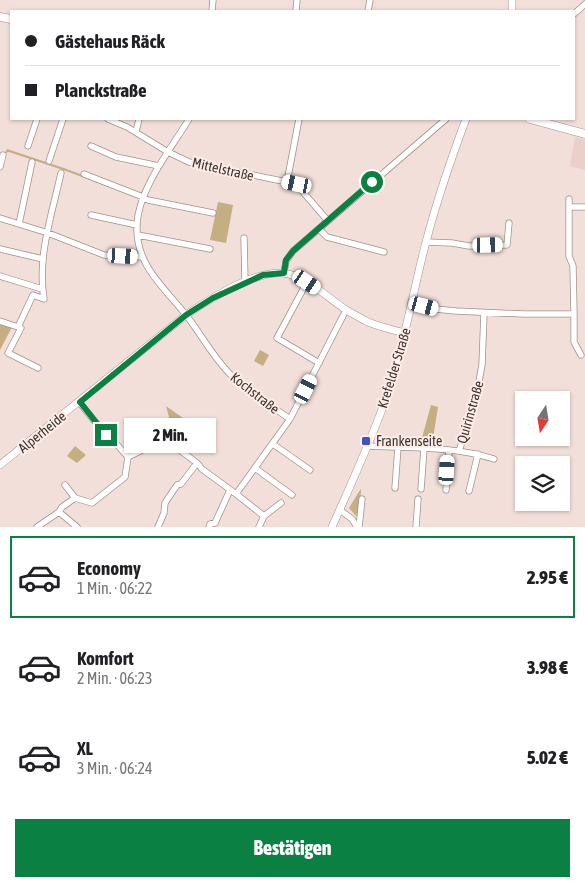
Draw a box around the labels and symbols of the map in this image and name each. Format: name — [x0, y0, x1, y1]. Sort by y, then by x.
street label: Mittelstraße — [191, 154, 255, 184]
route start — [361, 171, 383, 193]
car — [280, 174, 313, 194]
car — [472, 237, 503, 253]
car — [107, 248, 138, 264]
car — [290, 267, 323, 297]
car — [407, 295, 440, 317]
street label: Krefelder Straße — [374, 326, 414, 410]
street label: Kochstraße — [227, 369, 283, 417]
car — [292, 372, 319, 406]
street label: Quirinstraße — [453, 379, 487, 445]
north arrow — [515, 391, 570, 446]
street label: Alperheide — [15, 408, 69, 456]
callout: 2 Min. — [124, 418, 216, 452]
route end — [95, 424, 117, 446]
place label: Frankenseite — [376, 433, 442, 449]
marker: Frankenseite — [360, 435, 372, 447]
car — [438, 455, 455, 485]

